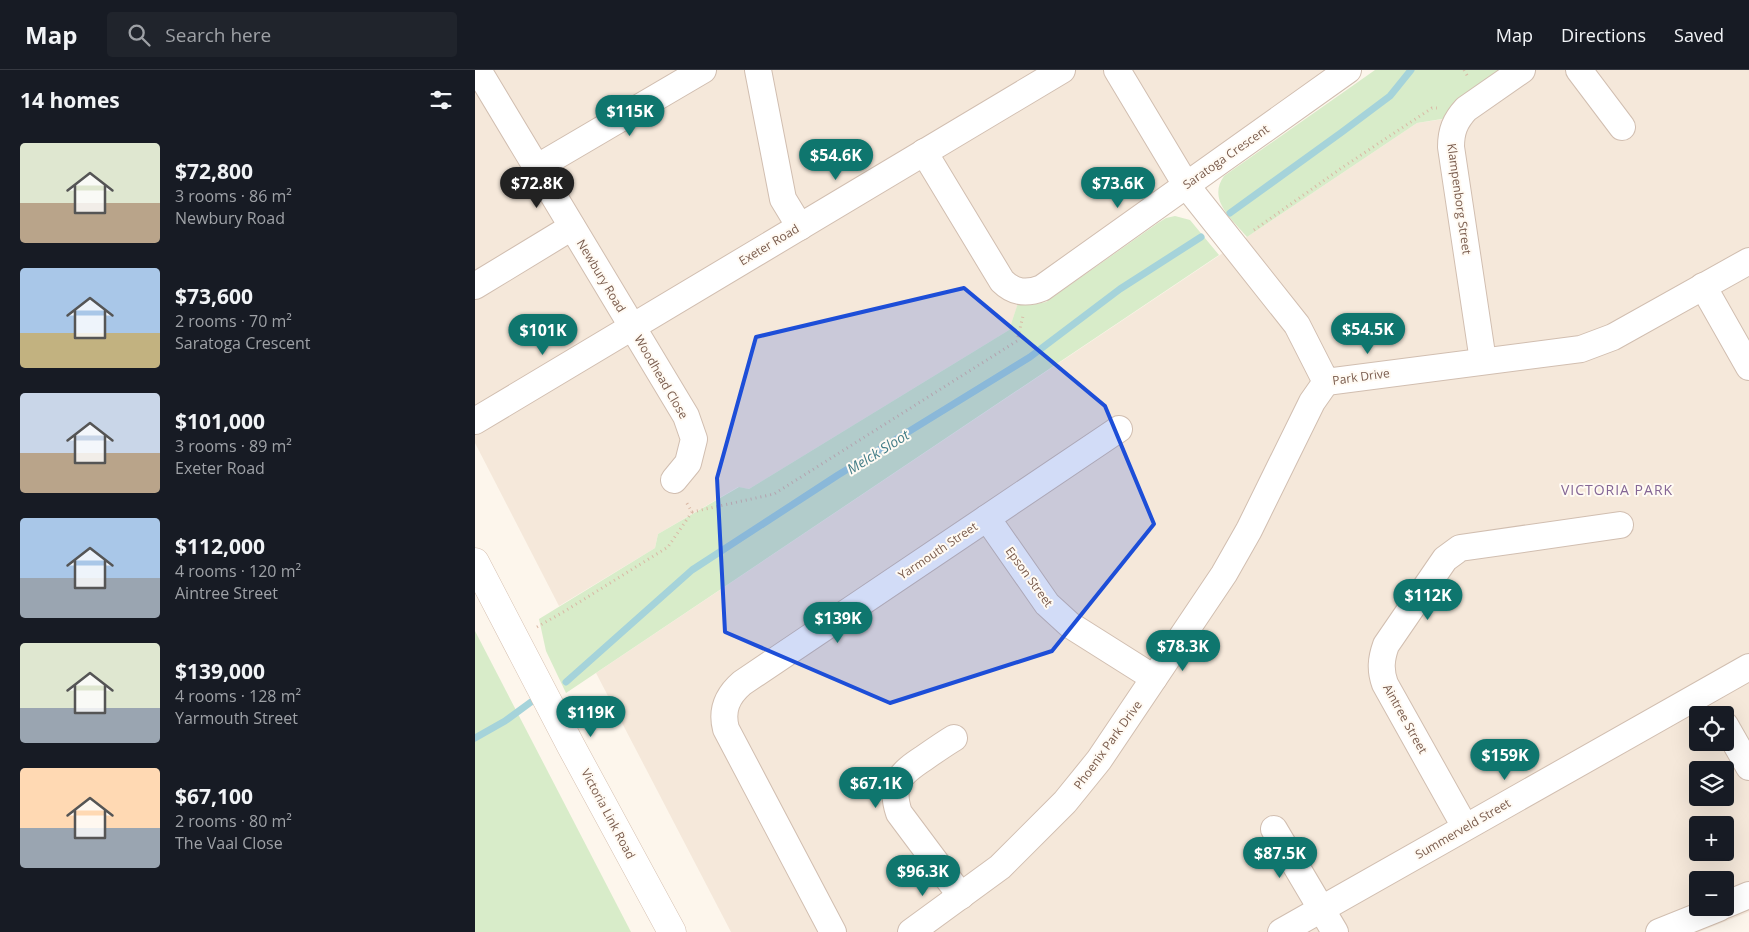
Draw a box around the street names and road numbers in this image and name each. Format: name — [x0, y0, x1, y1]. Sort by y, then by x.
street label: Saratoga Crescent — [1179, 120, 1272, 193]
street label: Klampenborg Street — [1443, 142, 1476, 256]
street label: Exeter Road — [735, 220, 802, 269]
street label: Newbury Road — [573, 236, 630, 315]
street label: Woodhead Close — [630, 332, 693, 422]
street label: Park Drive — [1331, 364, 1391, 389]
street label: Yarmouth Street — [895, 518, 981, 583]
street label: Epson Street — [1002, 543, 1057, 610]
street label: Aintree Street — [1379, 681, 1432, 757]
street label: Phoenix Park Drive — [1070, 697, 1146, 793]
street label: Victoria Link Road — [577, 766, 639, 862]
street label: Summerveld Street — [1412, 794, 1514, 863]

